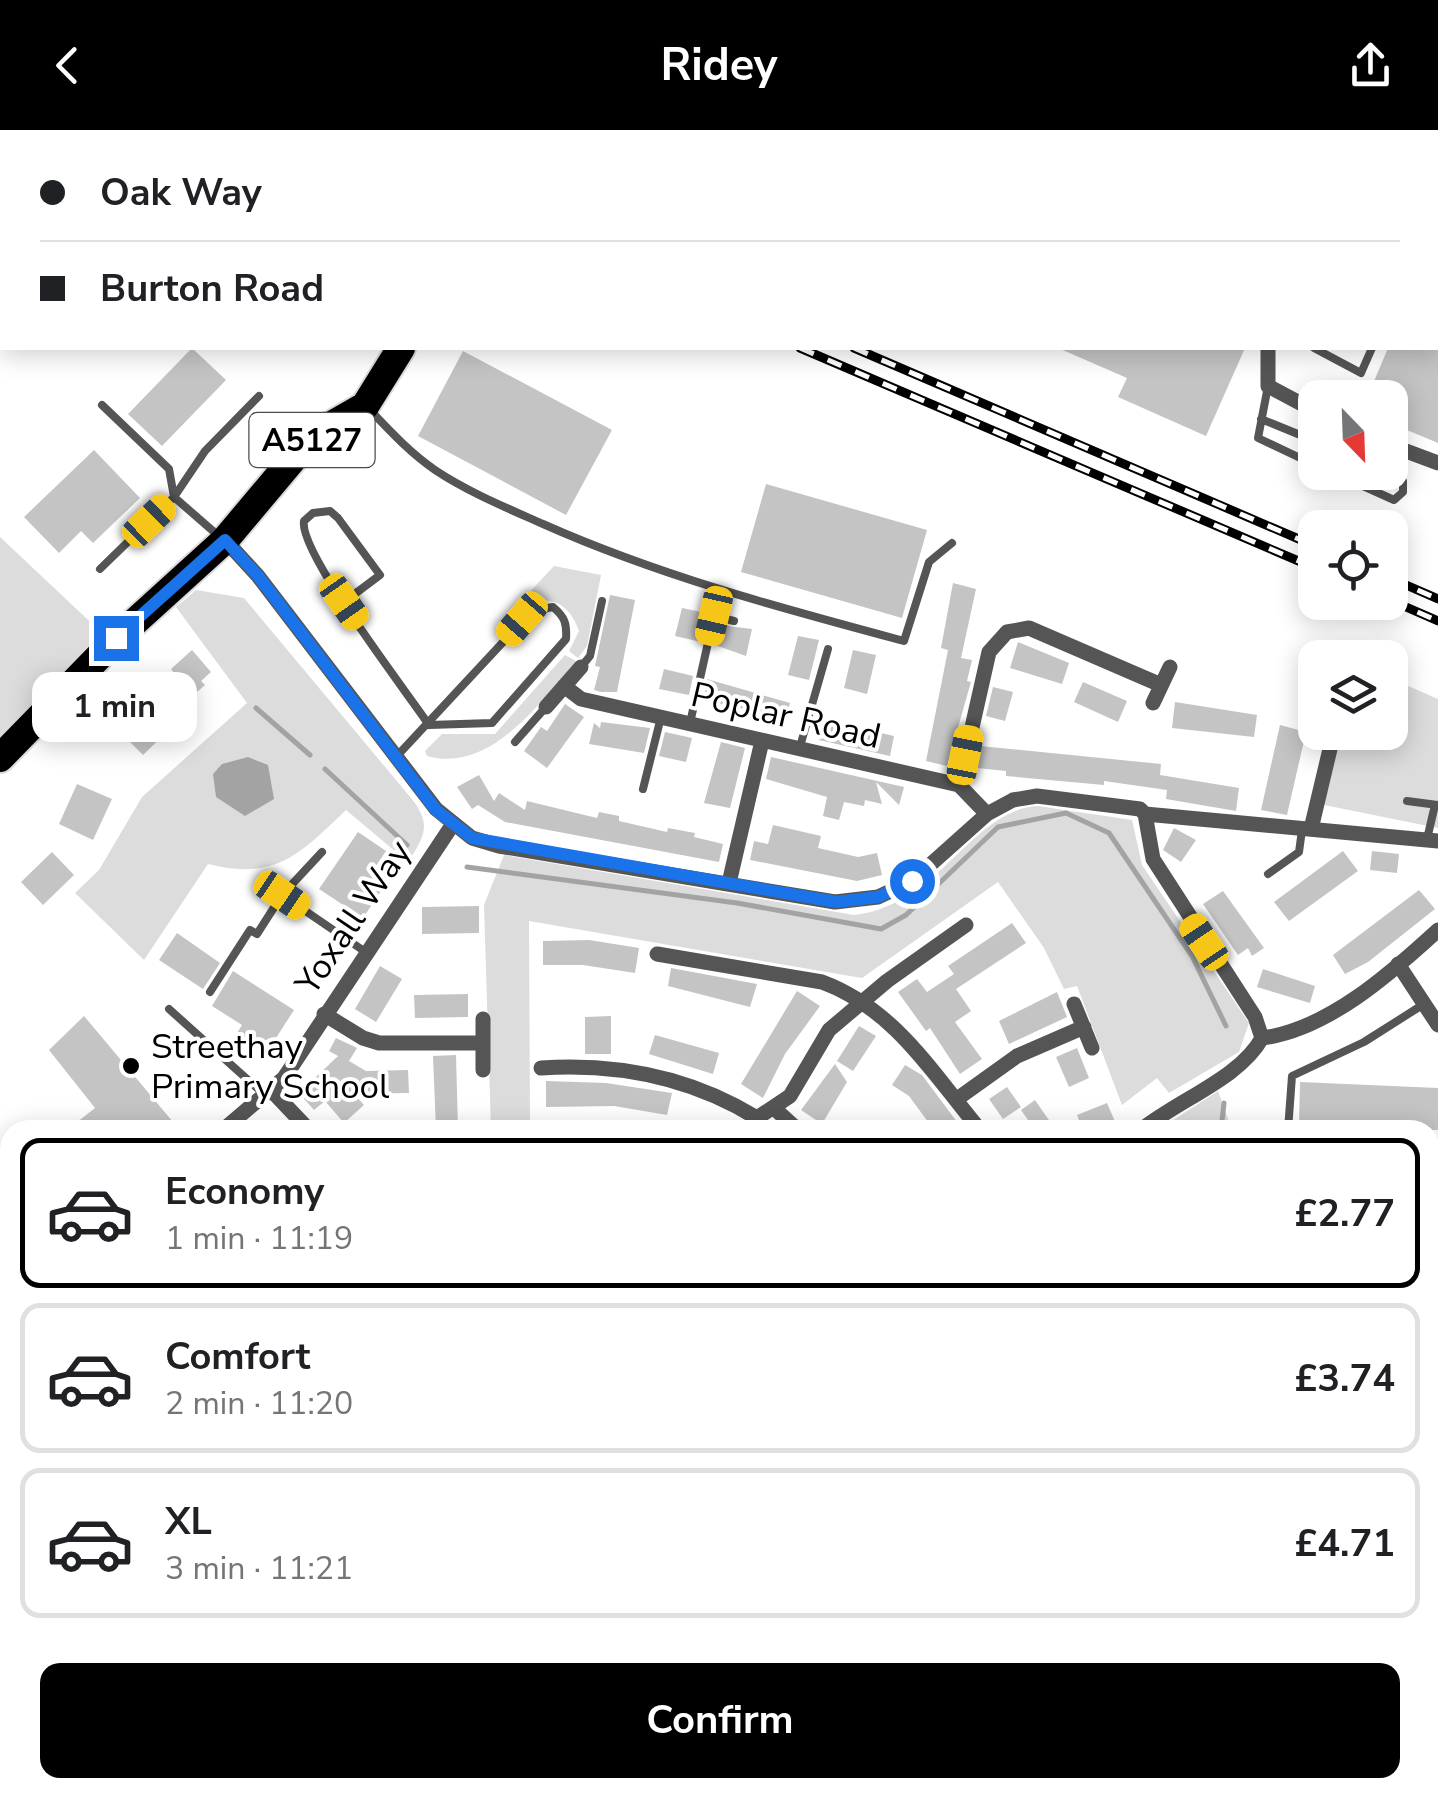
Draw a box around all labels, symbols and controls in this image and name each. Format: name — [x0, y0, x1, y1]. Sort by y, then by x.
text: Ridey — [660, 35, 778, 96]
icon: back — [40, 38, 95, 93]
icon: share — [1343, 38, 1398, 93]
text: Oak Way — [100, 167, 262, 218]
text: Burton Road — [100, 263, 324, 314]
north arrow — [1298, 380, 1408, 490]
map controls — [1298, 380, 1408, 750]
road number: A5127 — [250, 413, 374, 467]
car — [117, 489, 181, 553]
button: locate — [1298, 510, 1408, 620]
car — [315, 569, 373, 635]
car — [693, 583, 735, 649]
car — [491, 587, 553, 651]
route end — [94, 616, 139, 661]
button: layers — [1298, 640, 1408, 750]
street label: Poplar Road — [687, 671, 885, 760]
callout: 1 min — [34, 673, 198, 743]
text: 1 min — [73, 685, 156, 728]
car — [945, 723, 985, 787]
street label: Yoxall Way — [284, 831, 422, 1004]
route start — [890, 859, 935, 904]
car — [249, 866, 315, 924]
car — [1175, 909, 1233, 975]
place label: Streethay Primary School — [151, 1023, 390, 1110]
marker: Streethay Primary School — [120, 1055, 142, 1077]
text: Economy — [165, 1166, 324, 1217]
icon: car — [45, 1168, 135, 1258]
text: £2.77 — [1294, 1188, 1395, 1239]
text: 1 min · 11:19 — [165, 1217, 353, 1260]
text: Comfort — [165, 1331, 310, 1382]
icon: car — [45, 1333, 135, 1423]
text: £3.74 — [1294, 1353, 1395, 1404]
text: 2 min · 11:20 — [165, 1382, 353, 1425]
text: XL — [165, 1496, 212, 1547]
icon: car — [45, 1498, 135, 1588]
text: £4.71 — [1294, 1518, 1395, 1569]
text: 3 min · 11:21 — [165, 1547, 353, 1590]
button: Confirm — [40, 1663, 1400, 1778]

